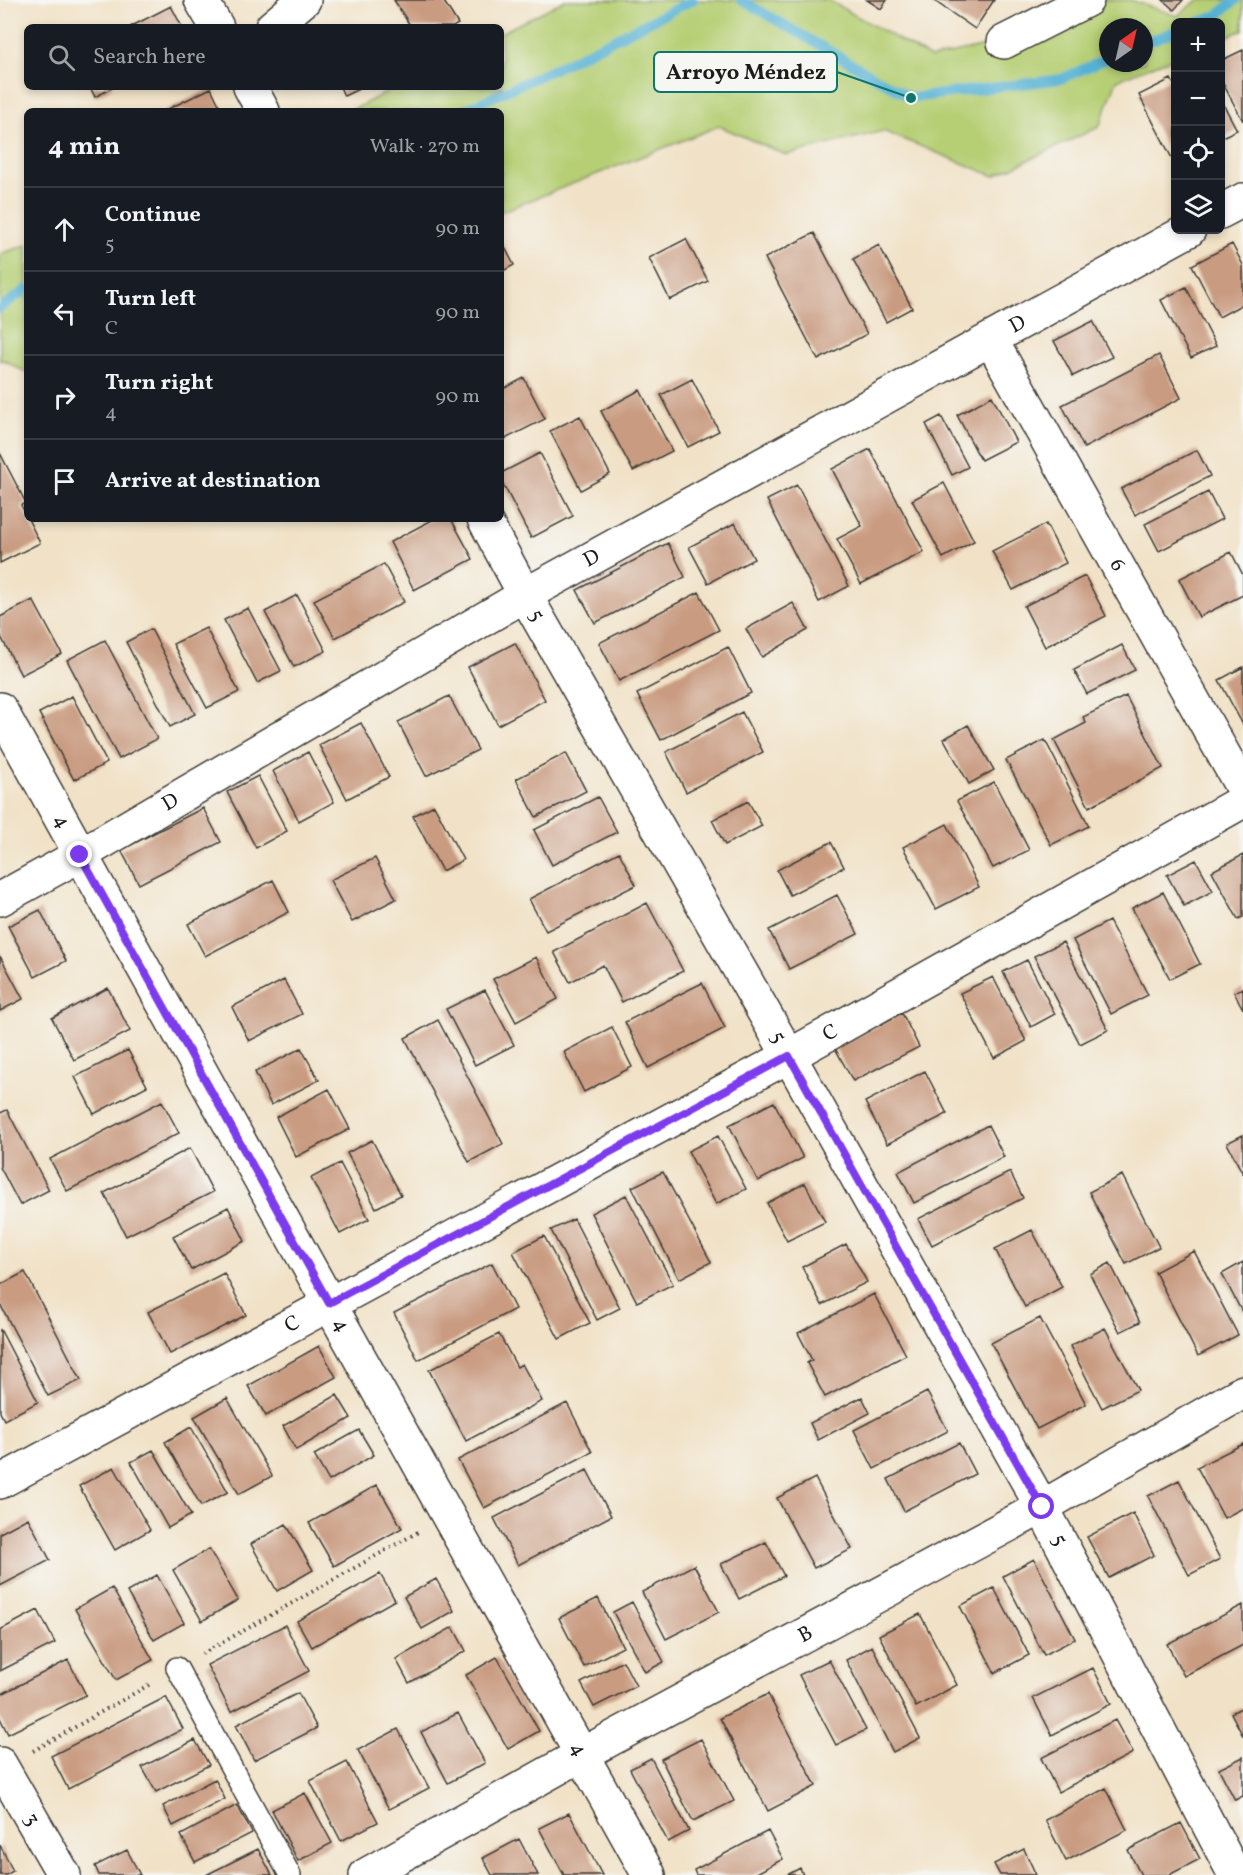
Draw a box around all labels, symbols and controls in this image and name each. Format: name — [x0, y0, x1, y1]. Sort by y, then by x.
north arrow — [1099, 18, 1153, 72]
map controls — [1171, 18, 1225, 234]
button: + — [1171, 18, 1225, 72]
search box — [24, 24, 504, 90]
icon: search — [45, 41, 78, 74]
text: Search here — [93, 42, 206, 73]
callout: Arroyo Méndez — [654, 52, 837, 92]
text: Arroyo Méndez — [666, 58, 826, 89]
button: − — [1171, 72, 1225, 126]
button: locate — [1171, 126, 1225, 180]
text: 4 min — [48, 129, 120, 165]
text: Walk · 270 m — [370, 133, 480, 161]
button: layers — [1171, 180, 1225, 234]
text: Continue — [105, 200, 201, 231]
icon: ahead — [48, 213, 81, 246]
text: 90 m — [436, 215, 480, 243]
text: 5 — [105, 231, 115, 259]
text: Turn left — [105, 284, 196, 315]
icon: left — [48, 297, 81, 330]
text: 90 m — [436, 299, 480, 327]
street label: D — [1004, 308, 1031, 341]
text: C — [105, 315, 118, 343]
text: Turn right — [105, 368, 213, 399]
icon: right — [48, 381, 81, 414]
text: 90 m — [436, 383, 480, 411]
text: 4 — [105, 399, 117, 427]
icon: arrive — [48, 465, 81, 498]
text: Arrive at destination — [105, 466, 321, 497]
street label: D — [578, 542, 605, 575]
street label: 6 — [1102, 553, 1133, 577]
street label: 5 — [522, 604, 552, 627]
street label: D — [156, 786, 184, 819]
street label: 4 — [46, 808, 78, 833]
route end — [66, 841, 92, 867]
street label: C — [817, 1017, 843, 1049]
street label: 5 — [763, 1026, 793, 1049]
street label: C — [279, 1308, 305, 1340]
street label: 4 — [325, 1312, 357, 1337]
route start — [1028, 1493, 1054, 1519]
street label: 5 — [1044, 1529, 1075, 1551]
street label: B — [793, 1618, 818, 1650]
street label: 4 — [563, 1736, 594, 1761]
street label: 3 — [17, 1808, 47, 1831]

